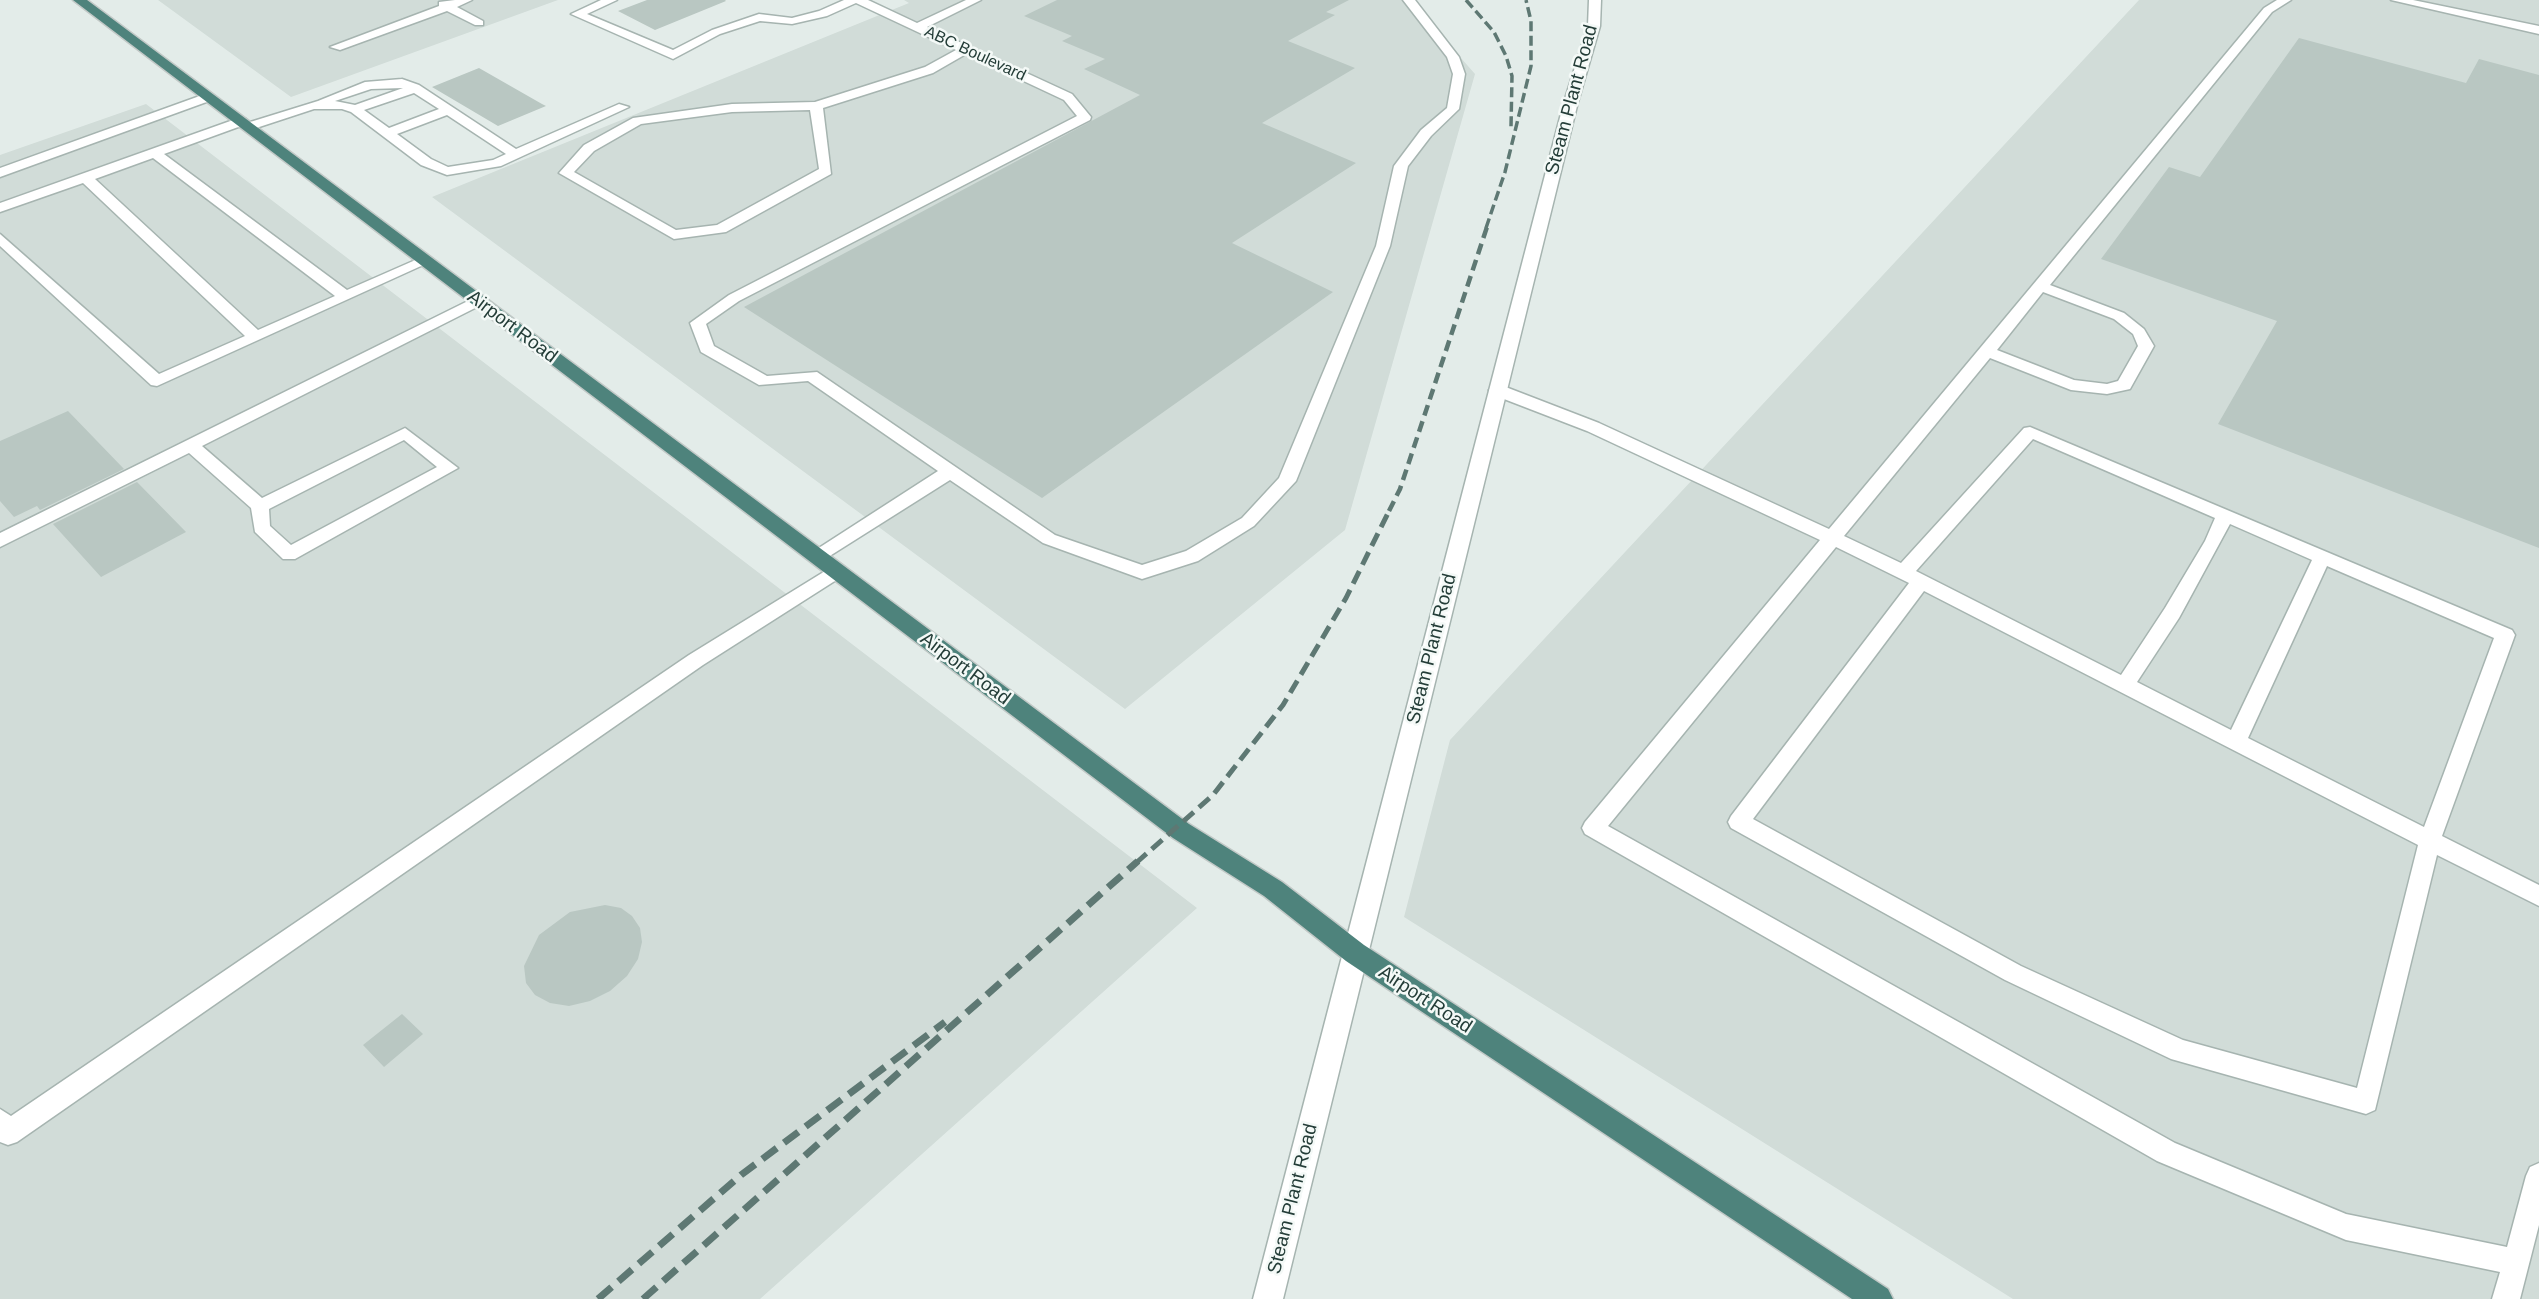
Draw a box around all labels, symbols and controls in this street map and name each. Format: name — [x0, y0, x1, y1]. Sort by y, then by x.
street label: ABC Boulevard — [921, 22, 1029, 86]
street label: Steam Plant Road — [1541, 23, 1603, 177]
street label: Airport Road — [463, 286, 561, 368]
street label: Steam Plant Road — [1402, 571, 1462, 727]
street label: Airport Road — [916, 628, 1014, 710]
street label: Airport Road — [1374, 961, 1476, 1039]
street label: Steam Plant Road — [1263, 1121, 1323, 1277]

